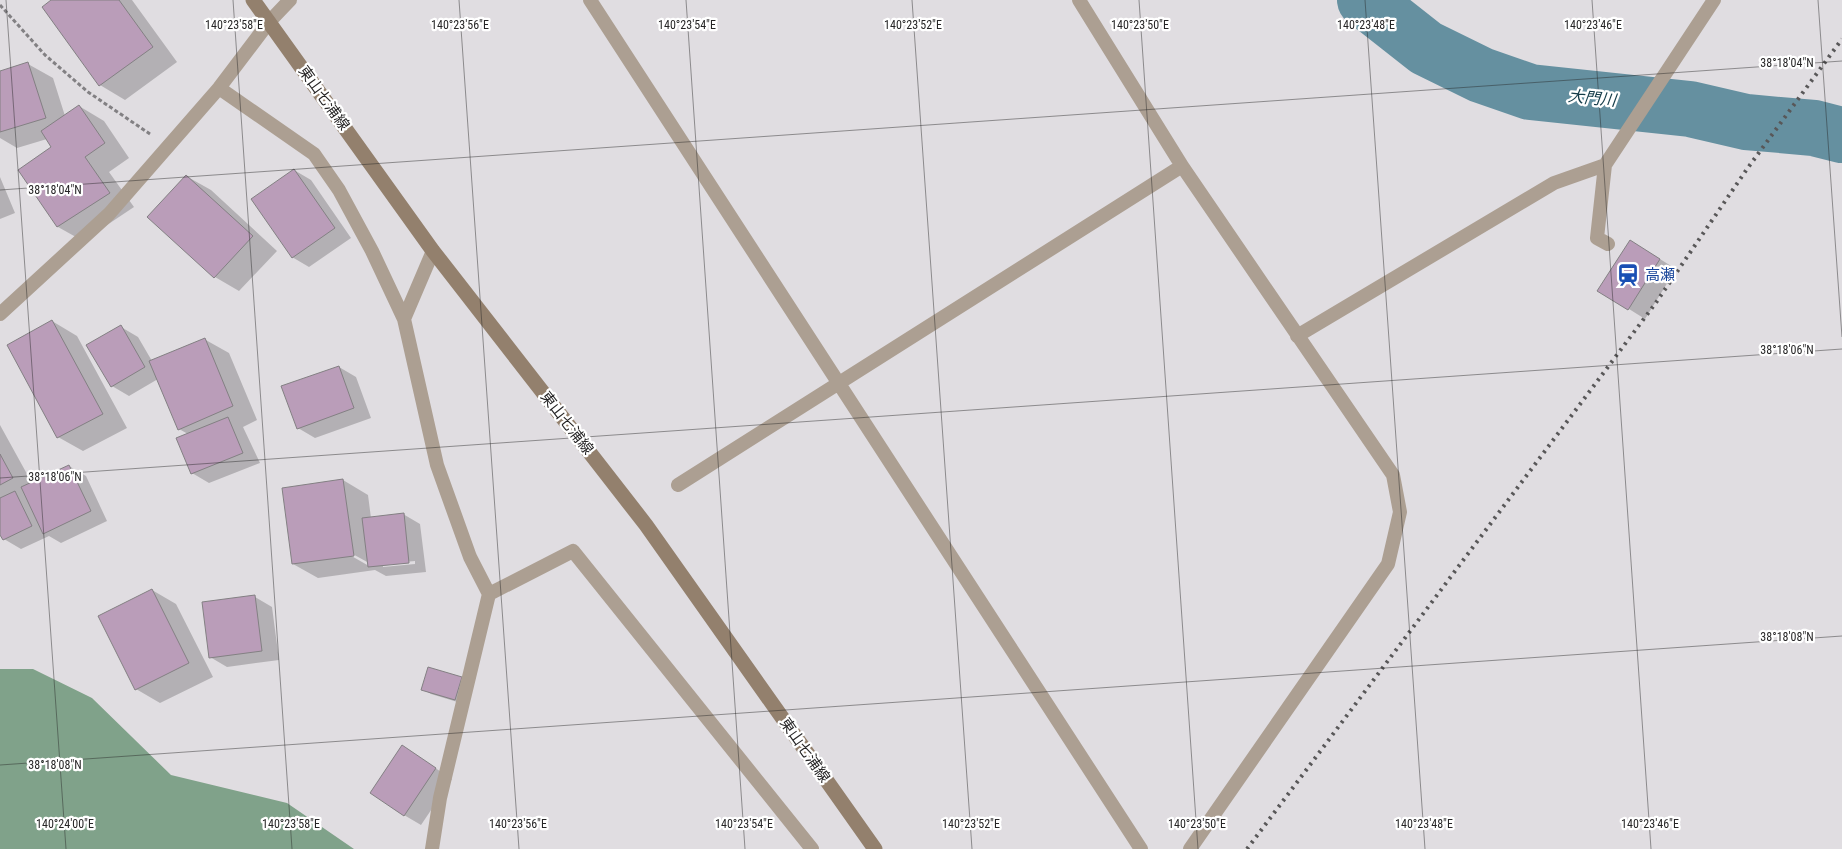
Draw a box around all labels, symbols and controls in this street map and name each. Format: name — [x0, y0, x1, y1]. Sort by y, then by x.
text: 140°23'58"E — [205, 18, 263, 32]
text: 140°23'56"E — [431, 18, 489, 32]
text: 140°23'54"E — [658, 18, 716, 32]
text: 140°23'52"E — [884, 18, 942, 32]
text: 140°23'50"E — [1111, 18, 1169, 32]
text: 140°23'48"E — [1337, 18, 1395, 32]
text: 140°23'46"E — [1564, 18, 1622, 32]
text: 38°18'04"N — [1760, 56, 1814, 70]
street label: 東山七浦線 — [295, 62, 353, 134]
water label: 大門川 — [1567, 86, 1619, 110]
text: 38°18'04"N — [28, 183, 82, 197]
station icon: 高瀬 — [1615, 262, 1641, 288]
place label: 高瀬 — [1645, 266, 1675, 284]
text: 38°18'06"N — [1760, 343, 1814, 357]
street label: 東山七浦線 — [537, 388, 597, 458]
text: 38°18'06"N — [28, 470, 82, 484]
text: 38°18'08"N — [1760, 630, 1814, 644]
street label: 東山七浦線 — [776, 714, 834, 786]
text: 38°18'08"N — [28, 758, 82, 772]
text: 140°24'00"E — [36, 817, 94, 831]
text: 140°23'58"E — [262, 817, 320, 831]
text: 140°23'56"E — [489, 817, 547, 831]
text: 140°23'54"E — [715, 817, 773, 831]
text: 140°23'52"E — [942, 817, 1000, 831]
text: 140°23'50"E — [1168, 817, 1226, 831]
text: 140°23'48"E — [1395, 817, 1453, 831]
text: 140°23'46"E — [1621, 817, 1679, 831]

